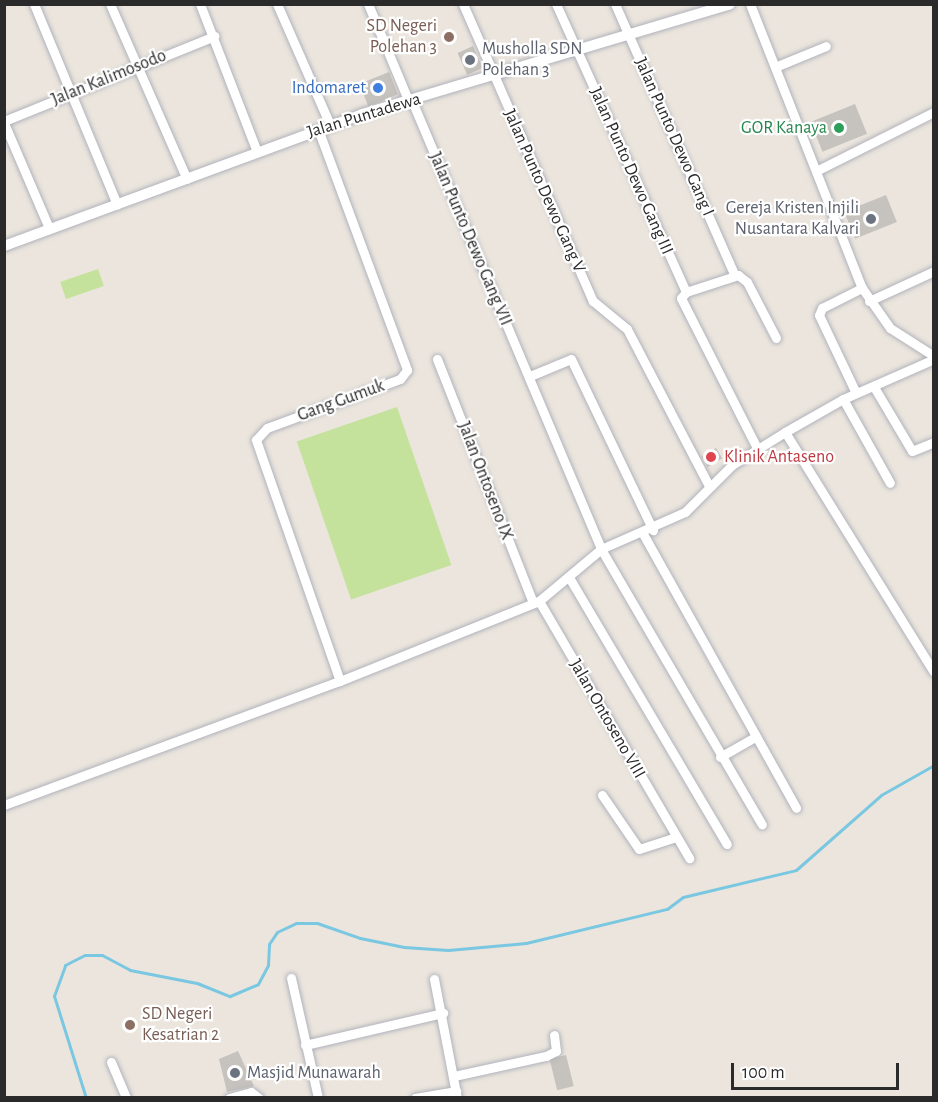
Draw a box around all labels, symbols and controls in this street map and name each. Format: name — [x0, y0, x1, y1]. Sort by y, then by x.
place label: SD Negeri Polehan 3 — [367, 16, 437, 58]
marker: SD Negeri Polehan 3 — [442, 30, 456, 44]
place label: Musholla SDN Polehan 3 — [482, 39, 582, 82]
street label: Jalan Kalimosodo — [48, 45, 170, 111]
marker: Musholla SDN Polehan 3 — [463, 53, 477, 67]
street label: Jalan Punto Dewo Gang I — [629, 54, 719, 220]
place label: Indomaret — [292, 77, 366, 99]
marker: Indomaret — [371, 81, 385, 95]
street label: Jalan Punto Dewo Gang III — [584, 84, 678, 258]
street label: Jalan Puntadewa — [305, 88, 423, 144]
street label: Jalan Punto Dewo Gang V — [498, 106, 590, 276]
place label: GOR Kanaya — [741, 117, 827, 139]
marker: GOR Kanaya — [832, 121, 846, 135]
street label: Jalan Punto Dewo Gang VII — [424, 149, 516, 329]
place label: Gereja Kristen Injili Nusantara Kalvari — [726, 198, 859, 240]
marker: Gereja Kristen Injili Nusantara Kalvari — [864, 212, 878, 226]
street label: Gang Gumuk — [295, 375, 387, 427]
street label: Jalan Ontoseno IX — [453, 419, 517, 543]
place label: Klinik Antaseno — [724, 446, 834, 468]
marker: Klinik Antaseno — [702, 448, 720, 466]
street label: Jalan Ontoseno VIII — [564, 656, 650, 782]
place label: SD Negeri Kesatrian 2 — [142, 1004, 219, 1046]
marker: SD Negeri Kesatrian 2 — [123, 1018, 137, 1032]
scale bar — [734, 1051, 902, 1089]
place label: Masjid Munawarah — [247, 1062, 381, 1084]
text: 100 m — [742, 1064, 785, 1082]
marker: Masjid Munawarah — [228, 1066, 242, 1080]

